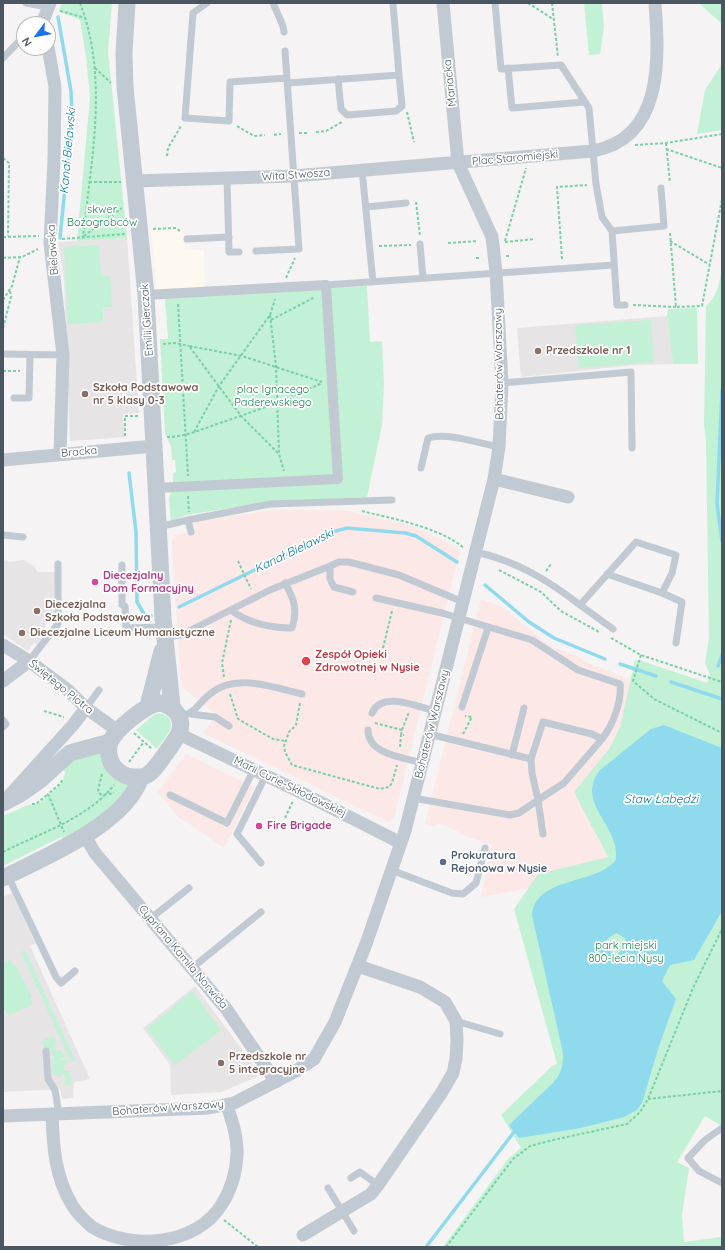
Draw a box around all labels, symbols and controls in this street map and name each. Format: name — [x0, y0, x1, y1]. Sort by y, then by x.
north arrow — [16, 16, 56, 56]
text: N — [19, 35, 35, 49]
street label: Mariacka — [441, 59, 459, 107]
water label: Kanał Bielawski — [57, 107, 79, 195]
street label: Plac Staromiejski — [471, 148, 559, 168]
street label: Wita Stwosza — [261, 166, 331, 184]
park label: skwer Bożogrobców — [67, 203, 137, 229]
street label: Bielawska — [45, 224, 61, 276]
street label: Emilii Gierczak — [138, 283, 156, 357]
street label: Bohaterów Warszawy — [491, 308, 507, 420]
place label: Przedszkole nr 1 — [546, 344, 631, 358]
marker: Przedszkole nr 1 — [533, 346, 543, 356]
place label: Szkoła Podstawowa nr 5 klasy 0-3 — [93, 381, 198, 407]
park label: plac Ignacego Paderewskiego — [234, 383, 312, 409]
marker: Szkoła Podstawowa nr 5 klasy 0-3 — [80, 389, 90, 399]
street label: Bracka — [60, 444, 98, 460]
water label: Kanał Bielawski — [252, 526, 336, 576]
place label: Diecezjalny Dom Formacyjny — [103, 569, 194, 595]
marker: Diecezjalny Dom Formacyjny — [90, 577, 100, 587]
place label: Diecezjalna Szkoła Podstawowa — [45, 598, 150, 624]
marker: Diecezjalna Szkoła Podstawowa — [32, 606, 42, 616]
place label: Diecezjalne Liceum Humanistyczne — [30, 626, 215, 640]
marker: Diecezjalne Liceum Humanistyczne — [17, 628, 27, 638]
place label: Zespół Opieki Zdrowotnej w Nysie — [315, 648, 420, 674]
marker: Zespół Opieki Zdrowotnej w Nysie — [300, 655, 312, 667]
street label: Świętego Piotra — [26, 657, 96, 717]
street label: Bohaterów Warszawy — [412, 668, 452, 780]
street label: Marii Curie-Skłodowskiej — [232, 754, 348, 820]
water label: Staw Łabędzi — [624, 792, 698, 806]
place label: Fire Brigade — [267, 819, 332, 833]
marker: Fire Brigade — [254, 821, 264, 831]
place label: Prokuratura Rejonowa w Nysie — [451, 849, 547, 875]
marker: Prokuratura Rejonowa w Nysie — [438, 857, 448, 867]
street label: Cypriana Kamila Norwida — [136, 902, 230, 1012]
park label: park miejski 800-lecia Nysy — [588, 939, 664, 965]
place label: Przedszkole nr 5 integracyjne — [229, 1050, 306, 1076]
marker: Przedszkole nr 5 integracyjne — [216, 1058, 226, 1068]
street label: Bohaterów Warszawy — [112, 1098, 224, 1118]

